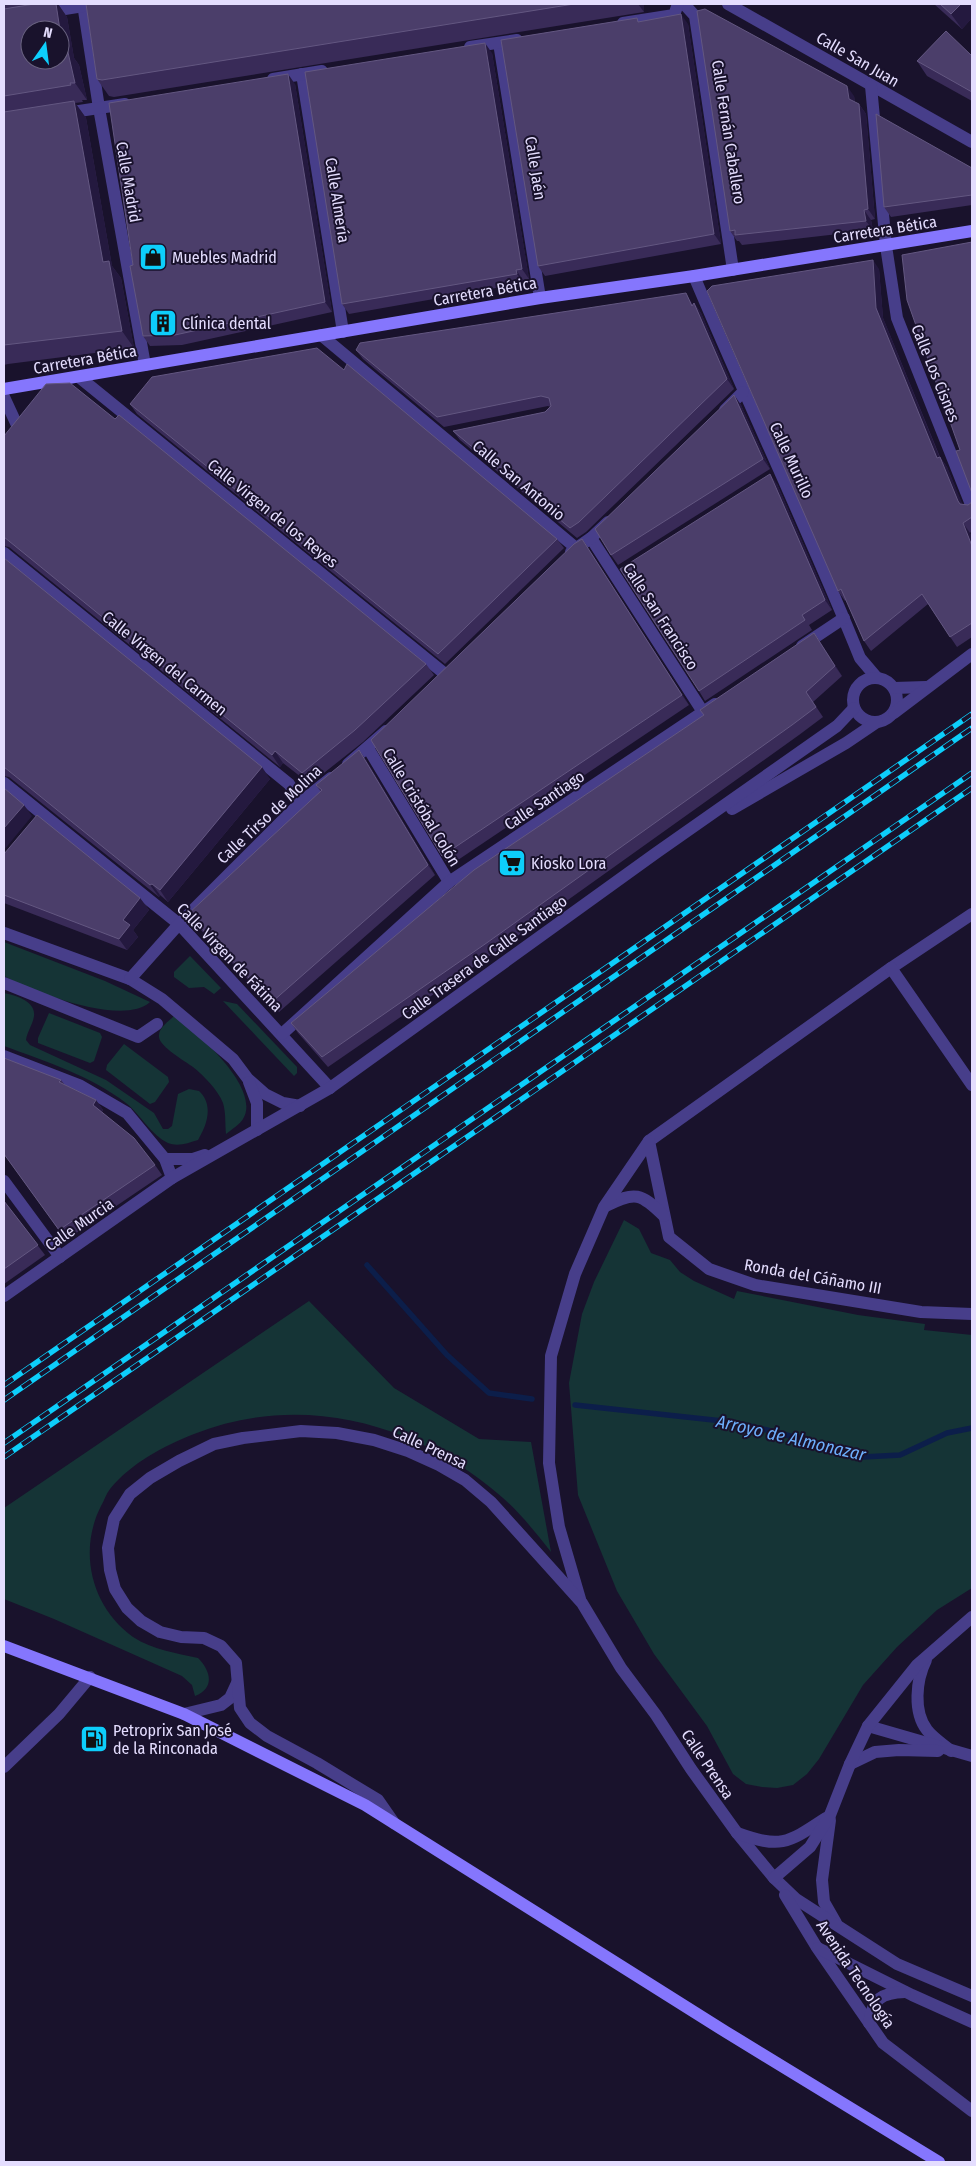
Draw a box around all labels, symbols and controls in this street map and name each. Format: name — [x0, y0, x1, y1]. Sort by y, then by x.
north arrow — [20, 20, 70, 70]
text: N — [42, 24, 54, 42]
street label: Calle San Juan — [813, 28, 903, 91]
street label: Calle Fernán Caballero — [708, 59, 749, 206]
street label: Calle Jaén — [521, 135, 550, 201]
street label: Calle Madrid — [112, 140, 145, 224]
street label: Calle Almería — [321, 156, 354, 244]
street label: Carretera Bética — [832, 212, 938, 247]
shop icon: Muebles Madrid — [138, 242, 168, 272]
place label: Muebles Madrid — [172, 248, 277, 267]
street label: Carretera Bética — [432, 273, 538, 310]
building icon: Clínica dental — [148, 308, 178, 338]
place label: Clínica dental — [182, 314, 271, 333]
street label: Calle Los Cisnes — [907, 322, 964, 425]
street label: Carretera Bética — [32, 341, 138, 378]
street label: Calle Murillo — [766, 419, 817, 501]
street label: Calle San Antonio — [469, 436, 569, 525]
street label: Calle Virgen de los Reyes — [204, 455, 342, 572]
street label: Calle San Francisco — [619, 559, 702, 674]
street label: Calle Virgen del Carmen — [98, 607, 231, 720]
street label: Calle Cristóbal Colón — [379, 745, 464, 870]
street label: Calle Tirso de Molina — [213, 761, 326, 868]
street label: Calle Santiago — [501, 767, 588, 834]
supermarket icon: Kiosko Lora — [497, 848, 527, 878]
place label: Kiosko Lora — [531, 854, 606, 873]
street label: Calle Trasera de Calle Santiago — [398, 891, 571, 1024]
street label: Calle Virgen de Fátima — [173, 899, 287, 1016]
street label: Calle Murcia — [41, 1194, 117, 1255]
street label: Ronda del Cáñamo III — [743, 1255, 883, 1298]
water label: Arroyo de Almonazar — [713, 1410, 869, 1466]
street label: Calle Prensa — [390, 1422, 470, 1473]
place label: Petroprix San José de la Rinconada — [113, 1721, 232, 1758]
fuel station icon: Petroprix San José de la Rinconada — [79, 1724, 109, 1754]
street label: Calle Prensa — [677, 1726, 738, 1803]
street label: Avenida Tecnología — [812, 1917, 899, 2032]

